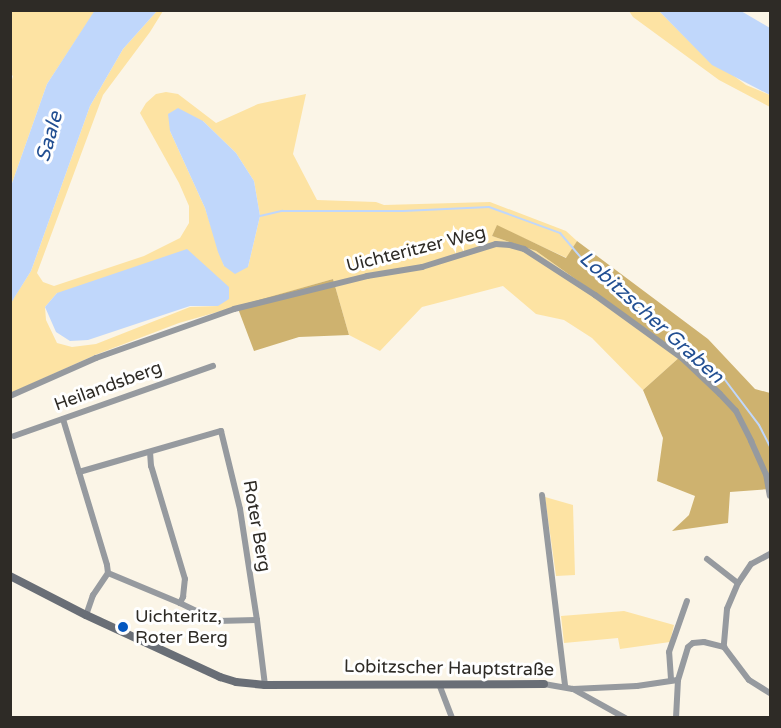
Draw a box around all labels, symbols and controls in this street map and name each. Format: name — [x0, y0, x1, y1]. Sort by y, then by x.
water label: Saale — [31, 109, 69, 165]
street label: Uichteritzer Weg — [344, 221, 488, 277]
water label: Lobitzscher Graben — [574, 247, 728, 389]
street label: Heilandsberg — [51, 357, 165, 415]
street label: Roter Berg — [238, 478, 276, 574]
place label: Uichteritz, Roter Berg — [135, 606, 228, 648]
marker: Uichteritz, Roter Berg — [116, 620, 130, 634]
street label: Lobitzscher Hauptstraße — [344, 655, 554, 681]

